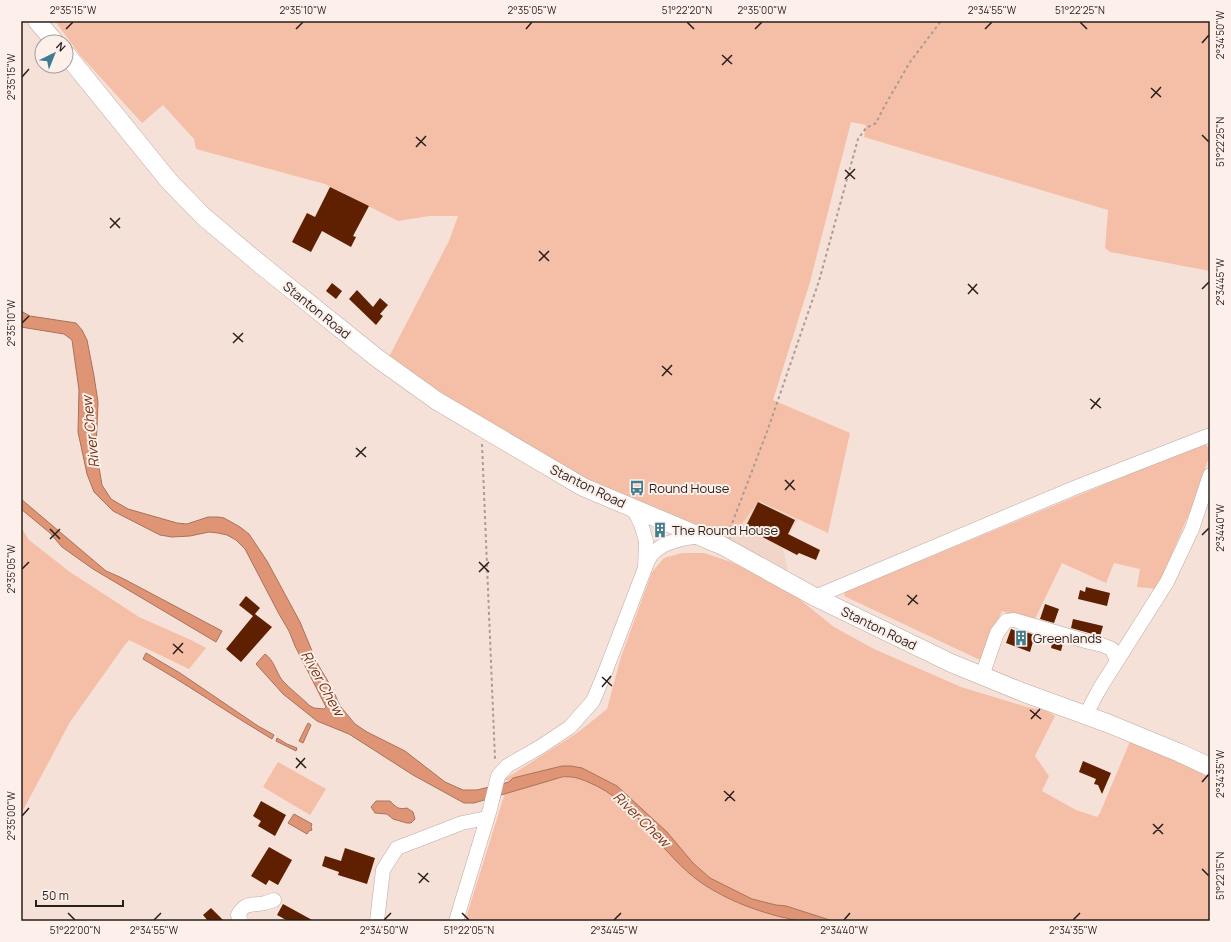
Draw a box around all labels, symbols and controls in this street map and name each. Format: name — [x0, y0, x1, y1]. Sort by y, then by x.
text: 2°35'15"W — [50, 3, 97, 17]
text: 2°35'10"W — [280, 3, 327, 17]
text: 2°35'05"W — [508, 3, 557, 17]
text: 51°22'20"N — [662, 3, 712, 17]
text: 2°35'00"W — [737, 3, 787, 17]
text: 2°34'55"W — [968, 3, 1017, 17]
text: 51°22'25"N — [1055, 3, 1105, 17]
text: 2°34'50"W — [1213, 10, 1227, 59]
north arrow — [34, 34, 74, 74]
text: N — [53, 38, 69, 55]
text: 2°35'15"W — [4, 53, 18, 100]
text: 51°22'25"N — [1213, 117, 1227, 167]
text: 2°34'45"W — [1213, 258, 1227, 306]
street label: Stanton Road — [279, 277, 355, 343]
text: 2°35'10"W — [4, 299, 18, 346]
water label: River Chew — [77, 393, 103, 469]
street label: Stanton Road — [547, 460, 629, 512]
bus stop icon: Round House — [628, 479, 646, 497]
place label: Round House — [649, 479, 730, 497]
text: 2°34'40"W — [1213, 504, 1227, 552]
building icon: The Round House — [651, 521, 669, 539]
place label: The Round House — [672, 521, 778, 539]
text: 2°35'05"W — [4, 544, 18, 593]
street label: Stanton Road — [838, 602, 920, 654]
building icon: Greenlands — [1012, 629, 1030, 647]
place label: Greenlands — [1033, 629, 1102, 647]
water label: River Chew — [297, 647, 350, 721]
text: 2°34'35"W — [1213, 749, 1227, 798]
water label: River Chew — [610, 787, 676, 852]
text: 2°35'00"W — [4, 791, 18, 841]
text: 51°22'15"N — [1213, 852, 1227, 900]
scale bar — [36, 882, 123, 908]
text: 50 m — [42, 887, 69, 904]
text: 51°22'00"N — [50, 923, 100, 937]
text: 2°34'55"W — [130, 923, 179, 937]
text: 2°34'50"W — [360, 923, 409, 937]
text: 51°22'05"N — [444, 923, 494, 937]
text: 2°34'45"W — [590, 923, 638, 937]
text: 2°34'40"W — [820, 923, 868, 937]
text: 2°34'35"W — [1049, 923, 1098, 937]

